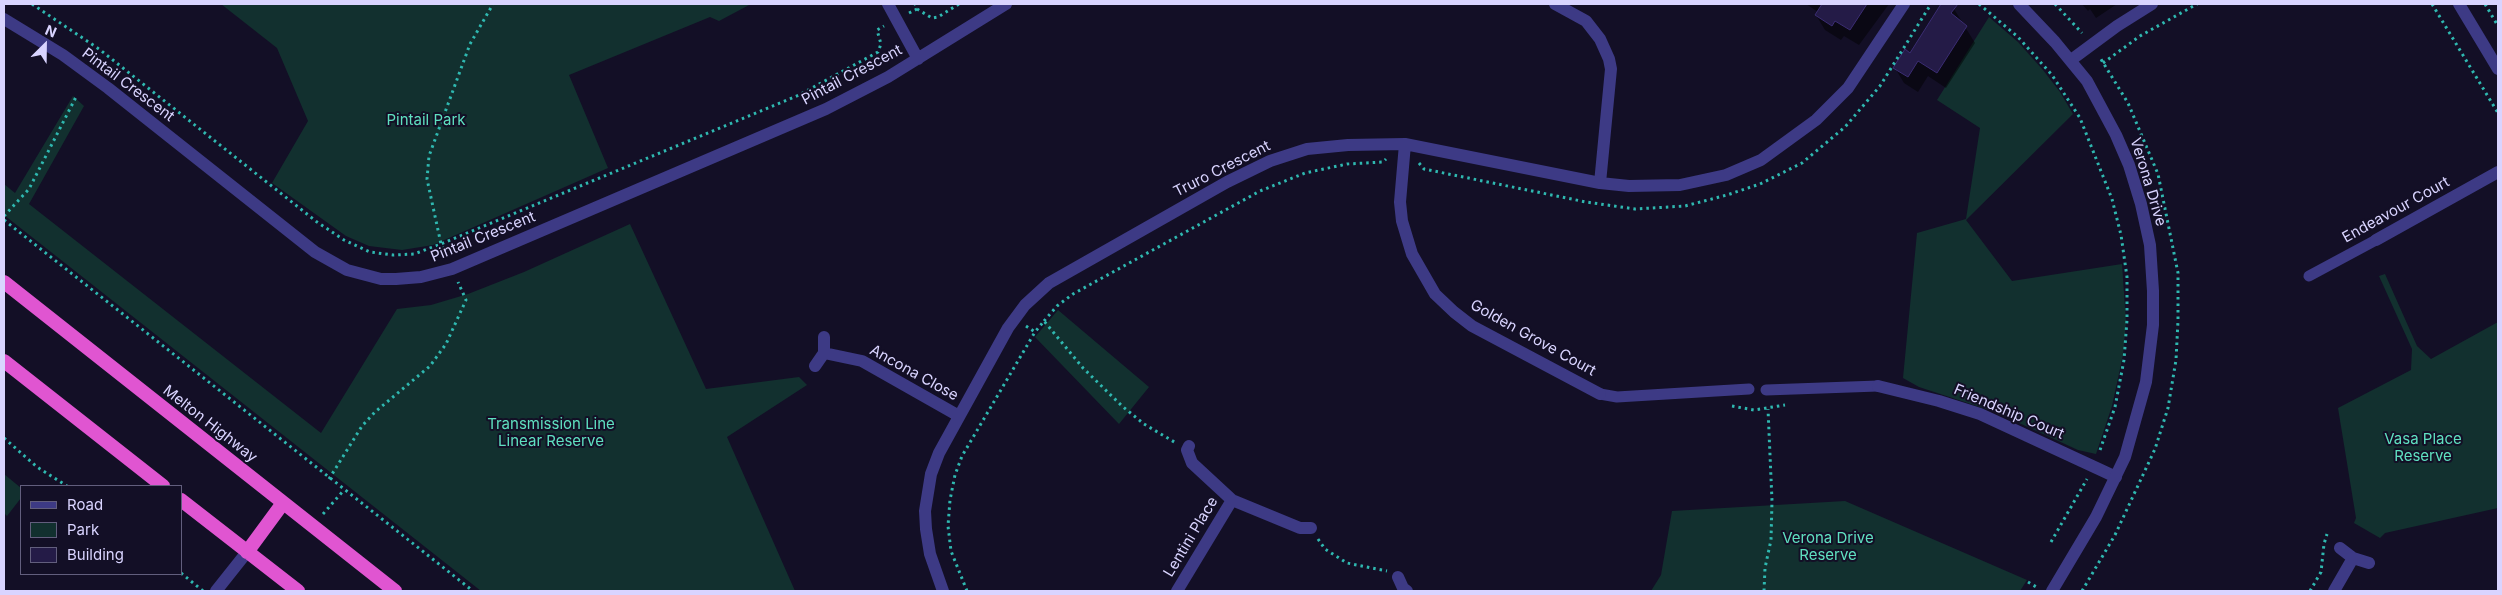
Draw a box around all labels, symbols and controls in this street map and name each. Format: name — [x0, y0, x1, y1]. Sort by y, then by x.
north arrow — [20, 20, 70, 70]
text: N — [43, 21, 59, 41]
street label: Pintail Crescent — [799, 41, 905, 109]
street label: Pintail Crescent — [78, 44, 178, 126]
park label: Pintail Park — [386, 111, 466, 129]
street label: Verona Drive — [2126, 136, 2170, 228]
street label: Truro Crescent — [1171, 137, 1273, 201]
street label: Endeavour Court — [2339, 173, 2453, 247]
street label: Pintail Crescent — [428, 208, 538, 266]
street label: Golden Grove Court — [1467, 296, 1599, 380]
street label: Ancona Close — [867, 341, 961, 405]
street label: Friendship Court — [1951, 381, 2067, 443]
street label: Melton Highway — [159, 382, 261, 466]
park label: Transmission Line Linear Reserve — [487, 415, 615, 450]
park label: Vasa Place Reserve — [2384, 430, 2462, 465]
legend — [20, 485, 182, 575]
street label: Lentini Place — [1160, 494, 1222, 580]
text: Road — [67, 495, 103, 514]
text: Park — [67, 520, 99, 539]
park label: Verona Drive Reserve — [1782, 529, 1874, 564]
text: Building — [67, 545, 124, 564]

